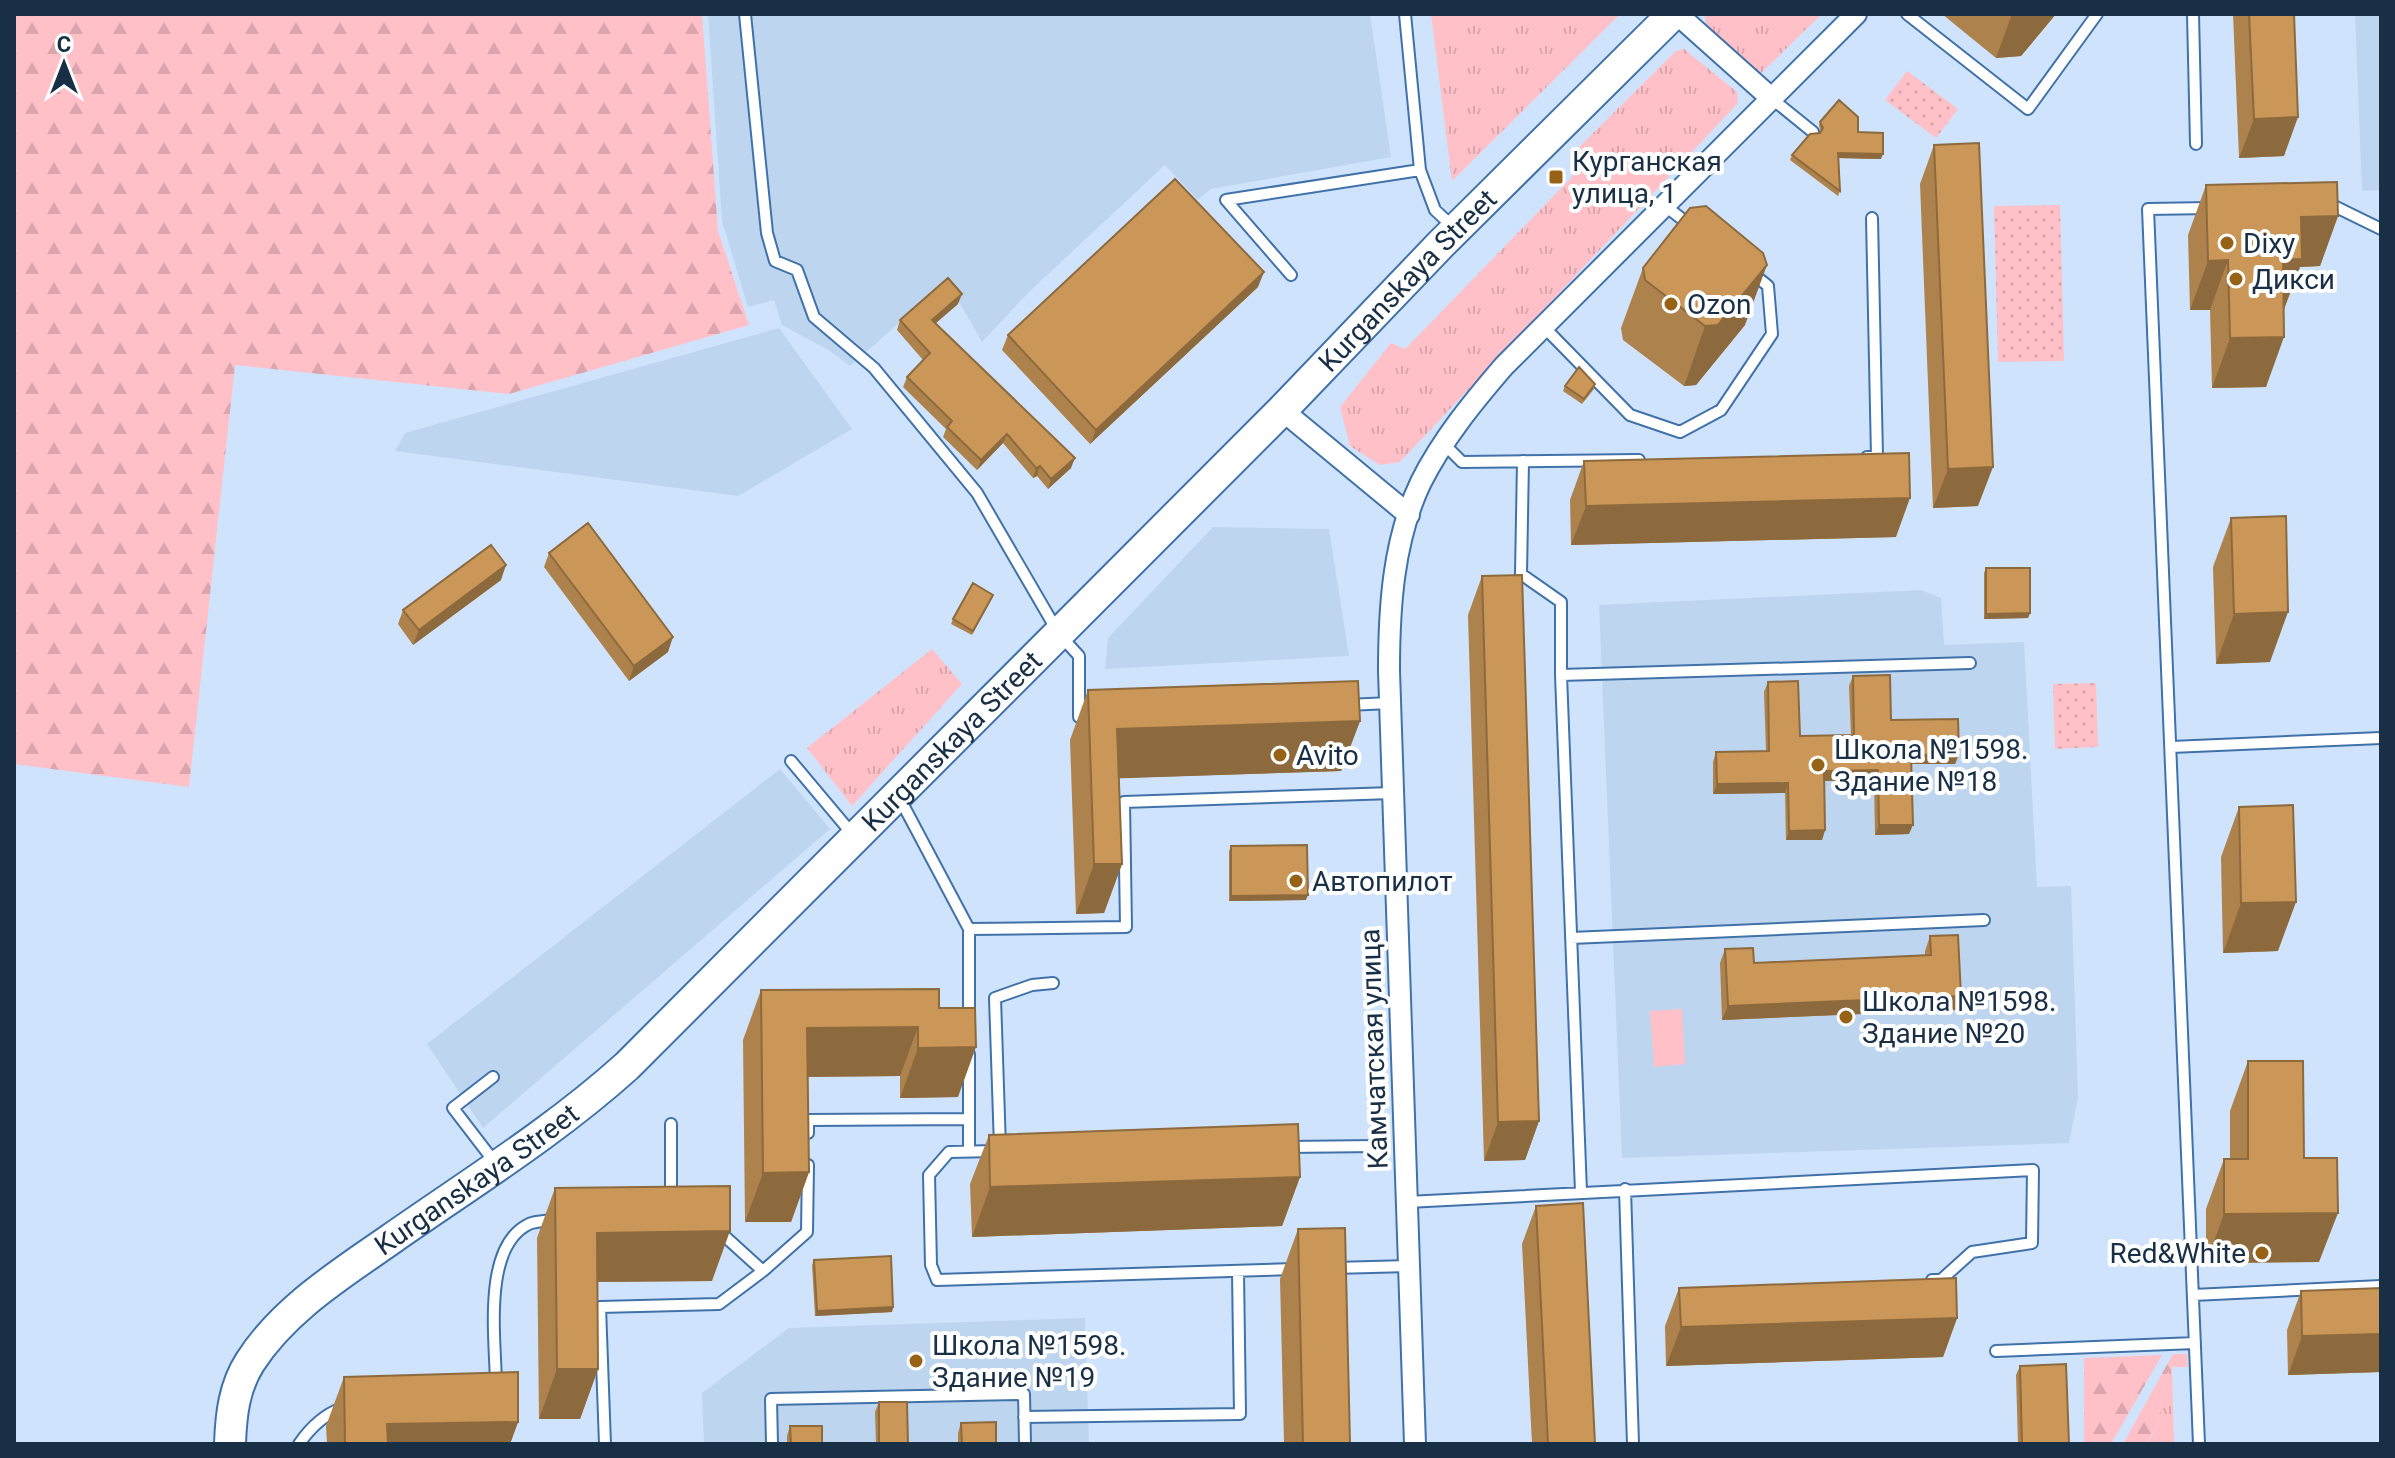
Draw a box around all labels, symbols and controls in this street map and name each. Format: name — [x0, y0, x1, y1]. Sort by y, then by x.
north arrow — [24, 24, 104, 104]
text: С — [57, 32, 71, 57]
place label: Курганская улица, 1 — [1572, 145, 1722, 210]
marker: Курганская улица, 1 — [1547, 168, 1565, 186]
street label: Kurganskaya Street — [1311, 182, 1503, 378]
place label: Dixy — [2243, 227, 2295, 260]
marker: Dixy — [2218, 234, 2236, 252]
place label: Дикси — [2252, 263, 2335, 296]
marker: Дикси — [2227, 270, 2245, 288]
place label: Ozon — [1687, 288, 1751, 321]
marker: Ozon — [1662, 295, 1680, 313]
street label: Kurganskaya Street — [855, 644, 1048, 838]
place label: Школа №1598. Здание №18 — [1834, 733, 2028, 798]
place label: Avito — [1296, 739, 1359, 772]
marker: Avito — [1271, 746, 1289, 764]
marker: Школа №1598. Здание №18 — [1809, 756, 1827, 774]
place label: Автопилот — [1312, 865, 1453, 898]
marker: Автопилот — [1287, 872, 1305, 890]
street label: Камчатская улица — [1353, 928, 1395, 1170]
place label: Школа №1598. Здание №20 — [1862, 985, 2056, 1050]
marker: Школа №1598. Здание №20 — [1837, 1008, 1855, 1026]
street label: Kurganskaya Street — [368, 1097, 585, 1262]
place label: Red&White — [2110, 1237, 2246, 1270]
marker: Red&White — [2253, 1244, 2271, 1262]
place label: Школа №1598. Здание №19 — [932, 1329, 1126, 1394]
marker: Школа №1598. Здание №19 — [907, 1352, 925, 1370]

